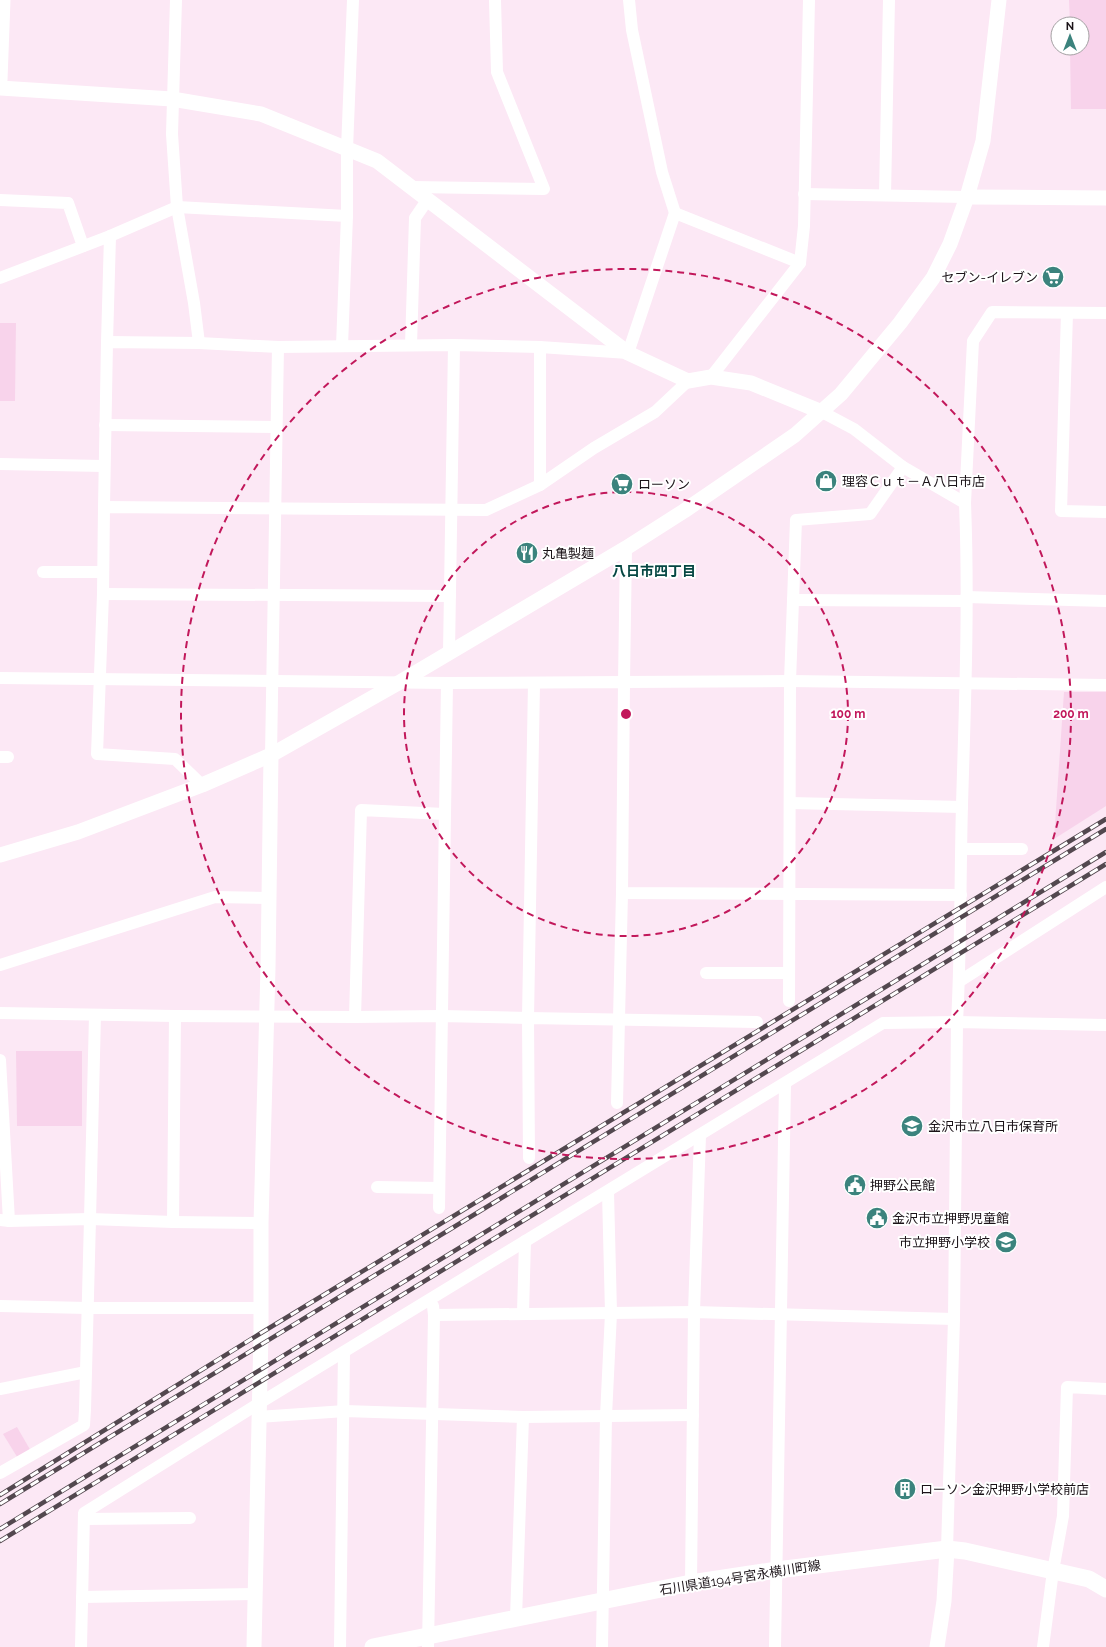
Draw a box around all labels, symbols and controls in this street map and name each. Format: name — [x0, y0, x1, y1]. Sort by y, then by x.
north arrow — [1050, 16, 1090, 56]
text: N — [1066, 20, 1074, 33]
supermarket icon: セブン-イレブン — [1040, 264, 1066, 290]
place label: セブン-イレブン — [942, 270, 1038, 285]
shop icon: 理容Ｃｕｔ－Ａ八日市店 — [813, 468, 839, 494]
supermarket icon: ローソン — [609, 471, 635, 497]
place label: 理容Ｃｕｔ－Ａ八日市店 — [842, 474, 985, 489]
place label: ローソン — [638, 477, 690, 492]
restaurant icon: 丸亀製麺 — [514, 540, 540, 566]
place label: 丸亀製麺 — [542, 546, 594, 561]
district label: 八日市四丁目 — [612, 563, 696, 579]
centre of rings — [619, 707, 633, 721]
text: 100 m — [831, 707, 865, 721]
text: 200 m — [1053, 707, 1089, 721]
school or university icon: 金沢市立八日市保育所 — [899, 1113, 925, 1139]
place label: 金沢市立八日市保育所 — [928, 1119, 1058, 1134]
public building icon: 押野公民館 — [842, 1172, 868, 1198]
place label: 押野公民館 — [870, 1178, 935, 1193]
public building icon: 金沢市立押野児童館 — [864, 1205, 890, 1231]
place label: 金沢市立押野児童館 — [892, 1211, 1009, 1226]
school or university icon: 市立押野小学校 — [993, 1229, 1019, 1255]
place label: 市立押野小学校 — [899, 1235, 990, 1250]
building icon: ローソン金沢押野小学校前店 — [892, 1476, 918, 1502]
place label: ローソン金沢押野小学校前店 — [920, 1482, 1089, 1497]
street label: 石川県道194号宮永横川町線 — [658, 1557, 822, 1598]

